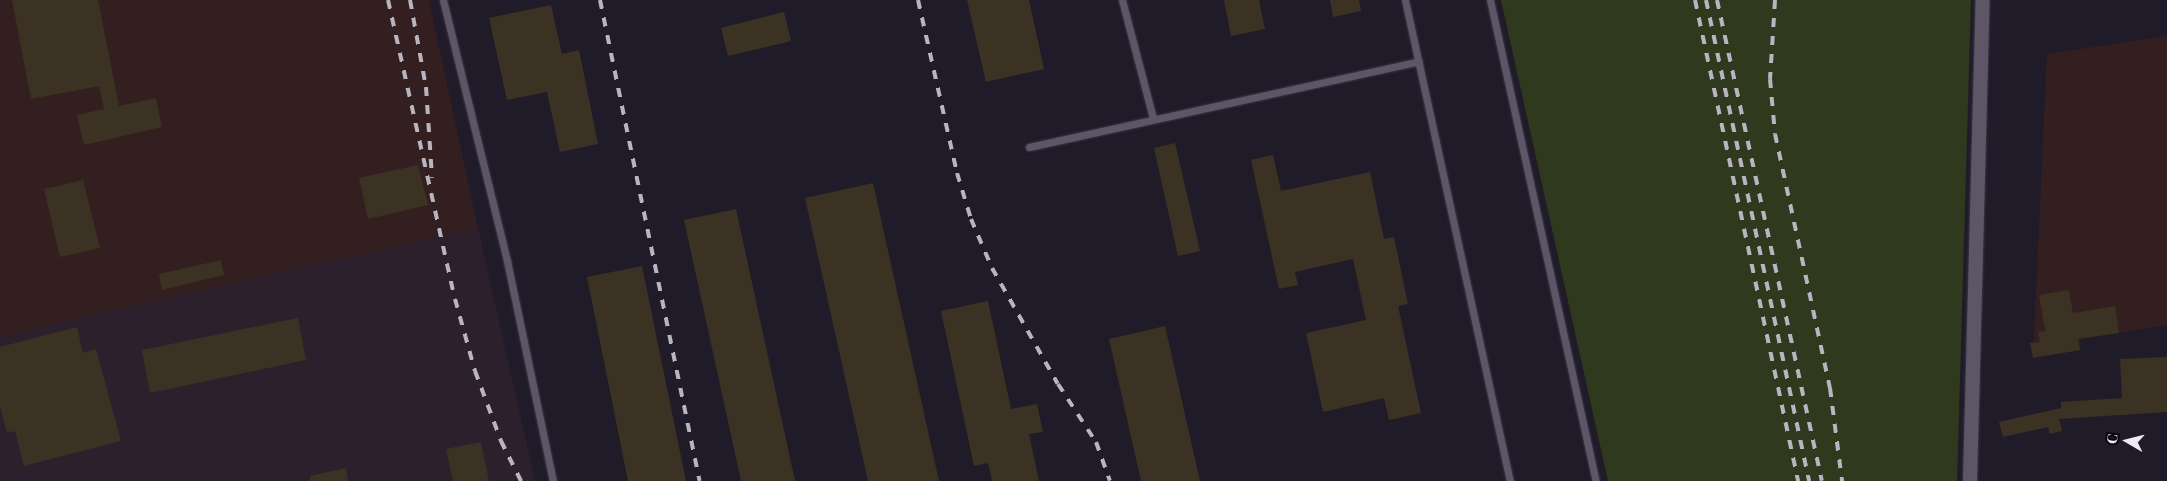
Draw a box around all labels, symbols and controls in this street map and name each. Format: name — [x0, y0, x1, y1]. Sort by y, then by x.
north arrow — [2102, 416, 2152, 466]
text: С — [2102, 433, 2122, 445]

